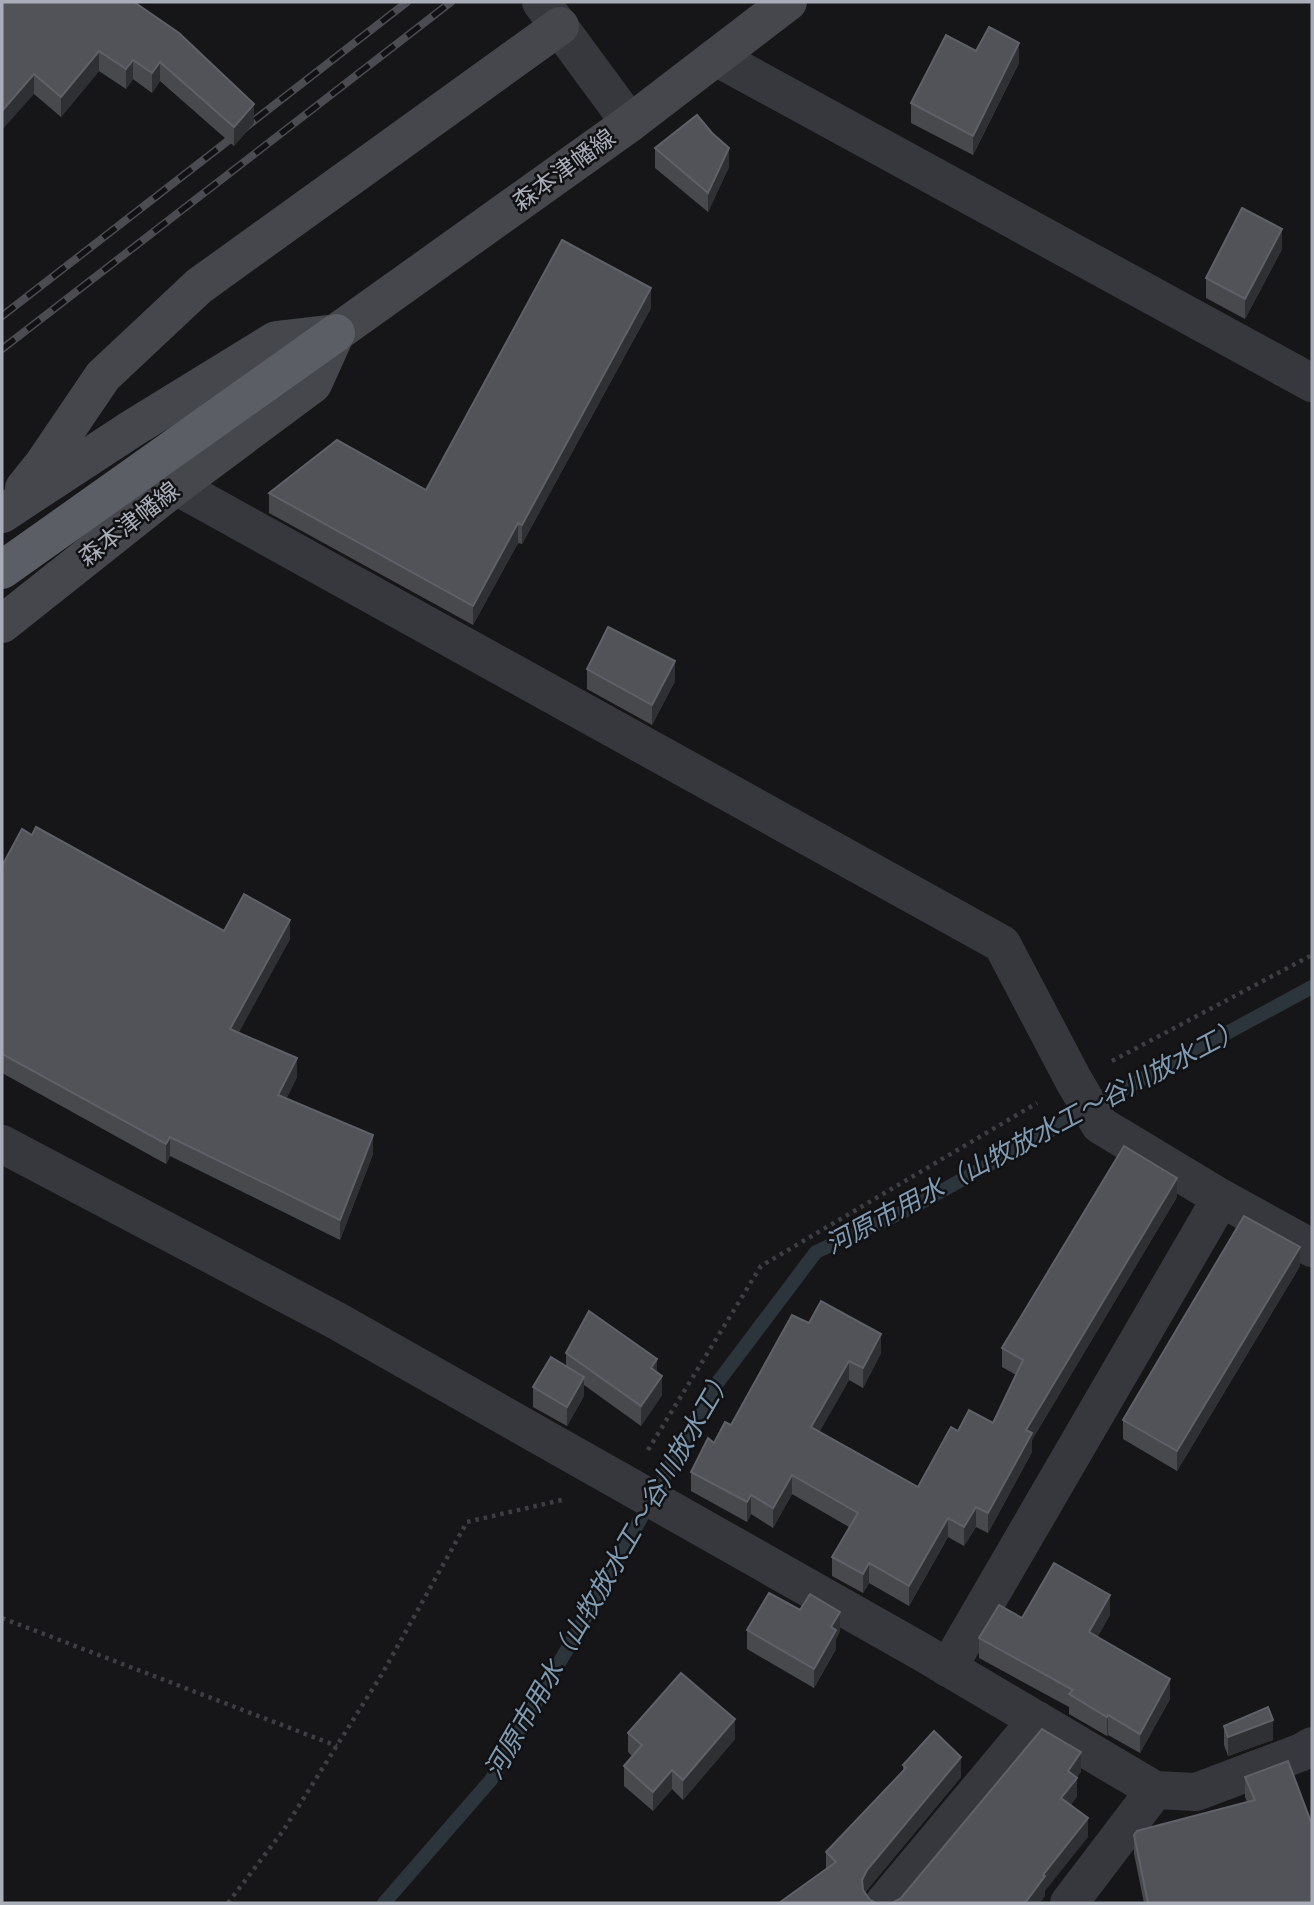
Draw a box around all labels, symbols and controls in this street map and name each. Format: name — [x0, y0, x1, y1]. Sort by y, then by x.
street label: 森本津幡線 — [507, 123, 621, 217]
street label: 森本津幡線 — [73, 476, 185, 572]
water label: 河原市用水（山牧放水工～谷川放水工） — [820, 1013, 1248, 1261]
water label: 河原市用水（山牧放水工～谷川放水工） — [479, 1364, 739, 1784]

